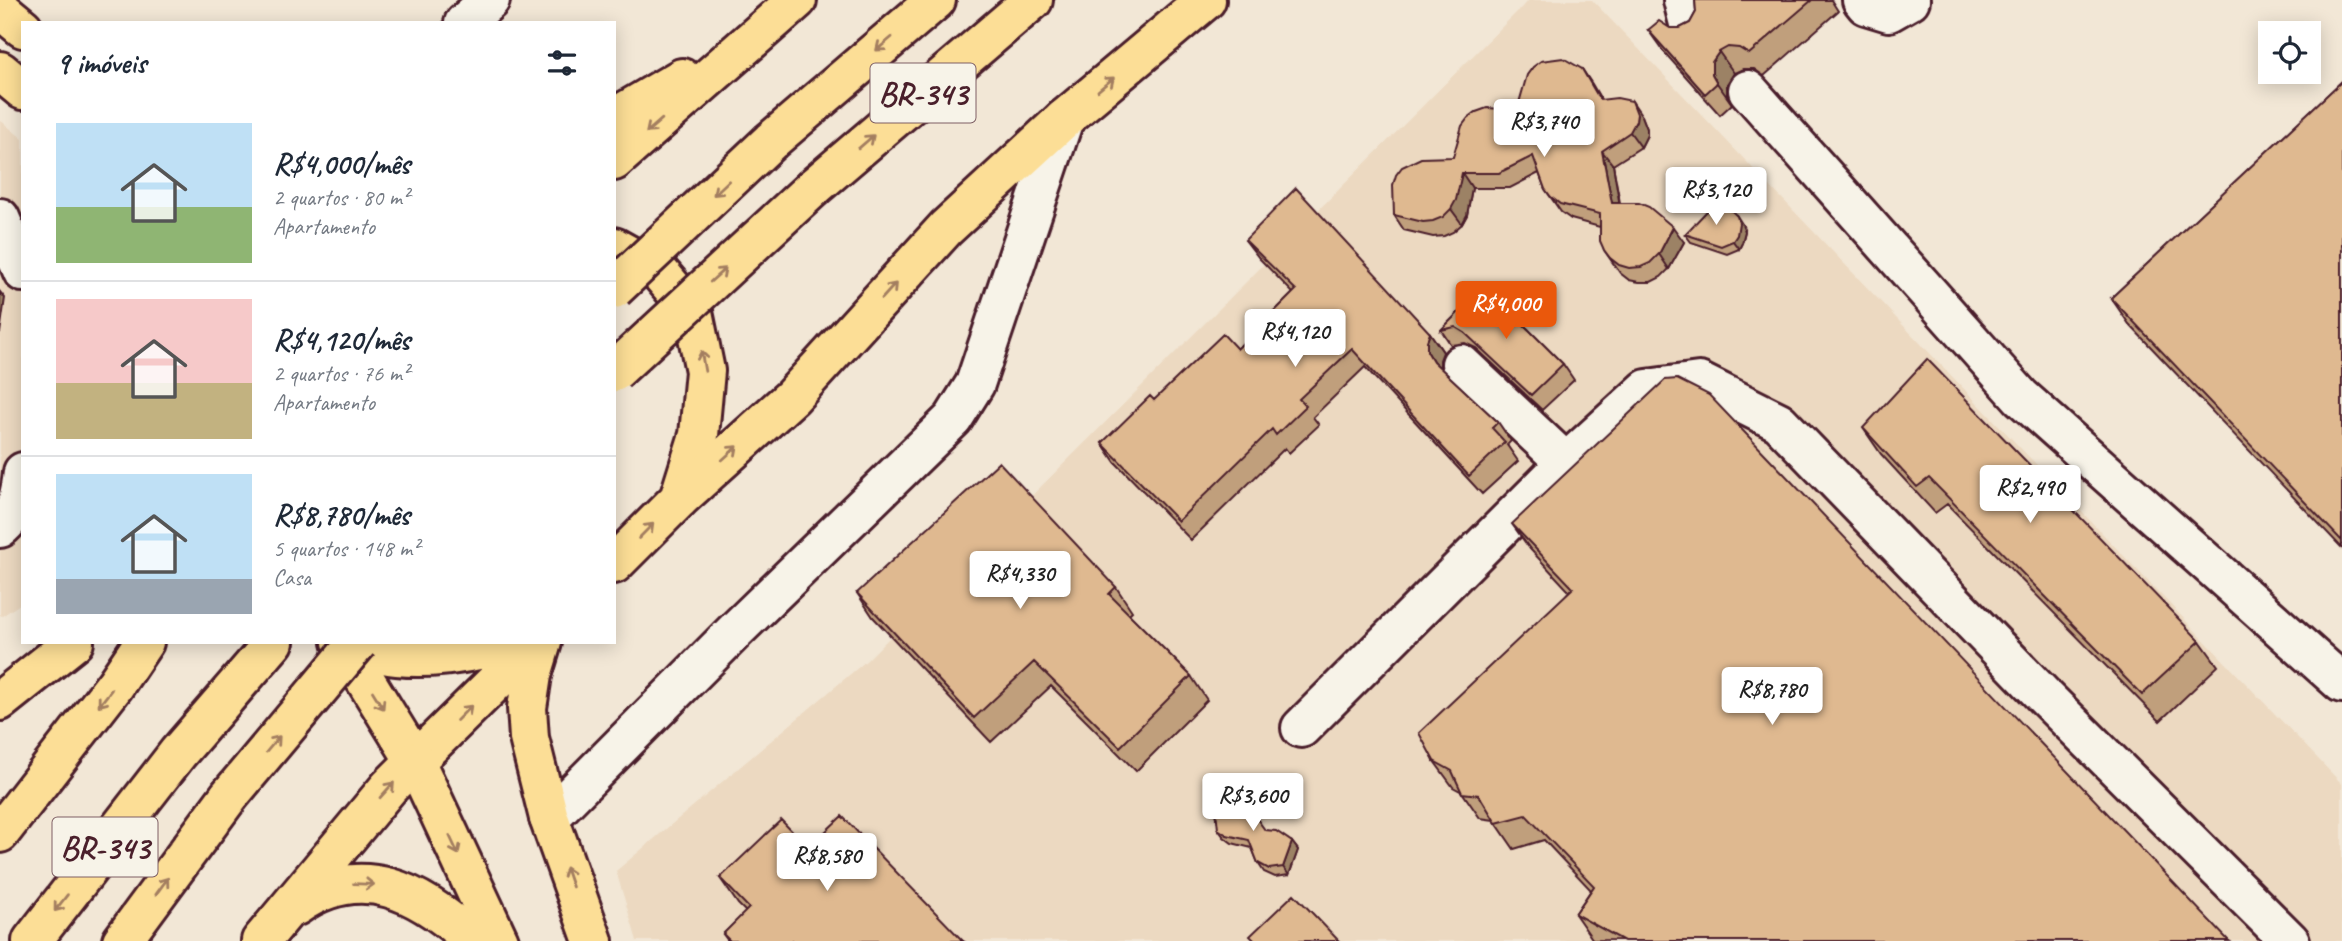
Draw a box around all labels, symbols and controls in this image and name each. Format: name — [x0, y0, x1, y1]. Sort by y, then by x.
map controls — [2258, 21, 2321, 84]
button: locate — [2258, 21, 2321, 84]
one-way arrow — [876, 36, 894, 52]
text: 9 imóveis — [56, 44, 146, 82]
icon: filters — [543, 44, 581, 82]
road number: BR-343 — [870, 64, 976, 122]
one-way arrow — [1097, 76, 1115, 92]
pin: R$3,740 — [1479, 100, 1609, 159]
text: R$3,740 — [1510, 107, 1578, 136]
one-way arrow — [645, 118, 663, 134]
one-way arrow — [857, 134, 875, 150]
text: R$4,000/mês — [273, 145, 410, 183]
icon: home — [112, 151, 196, 235]
pin: R$3,120 — [1651, 168, 1781, 227]
text: R$3,120 — [1682, 175, 1750, 204]
one-way arrow — [713, 179, 730, 196]
text: 2 quartos · 80 m² — [273, 183, 409, 212]
text: Apartamento — [273, 212, 375, 241]
one-way arrow — [709, 267, 726, 284]
pin: R$4,000 — [1441, 282, 1571, 341]
one-way arrow — [880, 283, 897, 300]
text: R$4,000 — [1472, 289, 1540, 318]
pin: R$4,120 — [1230, 310, 1360, 369]
text: R$4,120 — [1261, 317, 1329, 346]
text: R$4,120/mês — [273, 321, 410, 359]
icon: home — [112, 327, 196, 411]
one-way arrow — [696, 350, 709, 373]
text: 2 quartos · 76 m² — [273, 359, 409, 388]
text: Apartamento — [273, 388, 375, 417]
one-way arrow — [720, 445, 738, 461]
pin: R$2,490 — [1965, 466, 2095, 525]
text: R$2,490 — [1996, 473, 2064, 502]
text: R$8,780/mês — [273, 496, 410, 534]
icon: home — [112, 502, 196, 586]
one-way arrow — [638, 523, 655, 540]
text: 5 quartos · 148 m² — [273, 534, 419, 563]
pin: R$4,330 — [955, 552, 1085, 611]
text: R$4,330 — [986, 559, 1054, 588]
text: Casa — [273, 563, 311, 592]
pin: R$8,780 — [1707, 668, 1837, 727]
text: R$8,780 — [1738, 675, 1806, 704]
one-way arrow — [97, 689, 112, 707]
one-way arrow — [371, 690, 385, 710]
one-way arrow — [455, 705, 472, 722]
one-way arrow — [265, 735, 281, 753]
pin: R$3,600 — [1188, 774, 1318, 833]
one-way arrow — [379, 781, 395, 799]
text: R$3,600 — [1218, 781, 1288, 810]
road number: BR-343 — [52, 818, 158, 876]
one-way arrow — [448, 834, 461, 856]
pin: R$8,580 — [762, 834, 892, 893]
text: R$8,580 — [793, 841, 861, 870]
one-way arrow — [562, 867, 574, 889]
one-way arrow — [155, 877, 169, 896]
one-way arrow — [352, 878, 375, 891]
one-way arrow — [53, 894, 68, 912]

